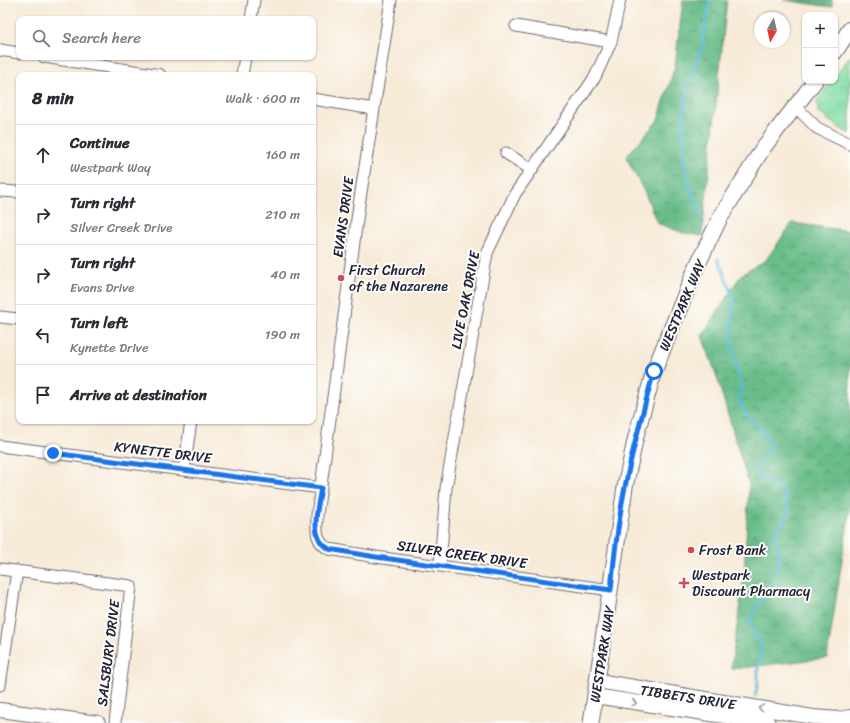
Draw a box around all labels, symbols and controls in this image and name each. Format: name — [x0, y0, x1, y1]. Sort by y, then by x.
north arrow — [754, 12, 790, 48]
map controls — [802, 12, 838, 84]
button: + — [802, 12, 838, 48]
search box — [16, 16, 316, 60]
text: Search here — [62, 25, 141, 51]
icon: search — [30, 27, 52, 49]
button: − — [802, 48, 838, 84]
text: 8 min — [32, 83, 74, 113]
text: Walk · 600 m — [225, 87, 300, 110]
text: Continue — [70, 130, 130, 156]
text: 160 m — [265, 143, 300, 166]
icon: ahead — [32, 144, 54, 166]
text: Westpark Way — [70, 156, 151, 179]
street label: EVANS DRIVE — [325, 174, 362, 259]
text: Turn right — [70, 190, 135, 216]
text: 210 m — [265, 203, 300, 226]
icon: right — [32, 204, 54, 226]
text: Silver Creek Drive — [70, 216, 173, 239]
street label: LIVE OAK DRIVE — [444, 248, 487, 351]
text: Turn right — [70, 250, 135, 276]
street label: WESTPARK WAY — [652, 254, 714, 355]
place label: First Church of the Nazarene — [349, 258, 448, 299]
text: 40 m — [270, 263, 300, 286]
icon: right — [32, 264, 54, 286]
marker: First Church of the Nazarene — [336, 273, 346, 283]
text: Evans Drive — [70, 276, 135, 299]
text: Turn left — [70, 310, 128, 336]
text: 190 m — [265, 323, 300, 346]
icon: left — [32, 324, 54, 346]
text: Kynette Drive — [70, 336, 149, 359]
route start — [645, 362, 663, 380]
text: Arrive at destination — [70, 382, 207, 408]
icon: arrive — [32, 384, 54, 406]
street label: KYNETTE DRIVE — [113, 434, 214, 471]
route end — [44, 444, 62, 462]
street label: SILVER CREEK DRIVE — [395, 533, 530, 576]
place label: Frost Bank — [699, 538, 767, 563]
marker: Frost Bank — [686, 545, 696, 555]
place label: Westpark Discount Pharmacy — [692, 563, 811, 604]
marker: Westpark Discount Pharmacy — [679, 578, 689, 588]
street label: SALSBURY DRIVE — [90, 597, 128, 708]
street label: WESTPARK WAY — [583, 603, 623, 704]
street label: TIBBETS DRIVE — [638, 678, 739, 718]
one-way arrow — [631, 698, 637, 706]
one-way arrow — [758, 704, 764, 713]

